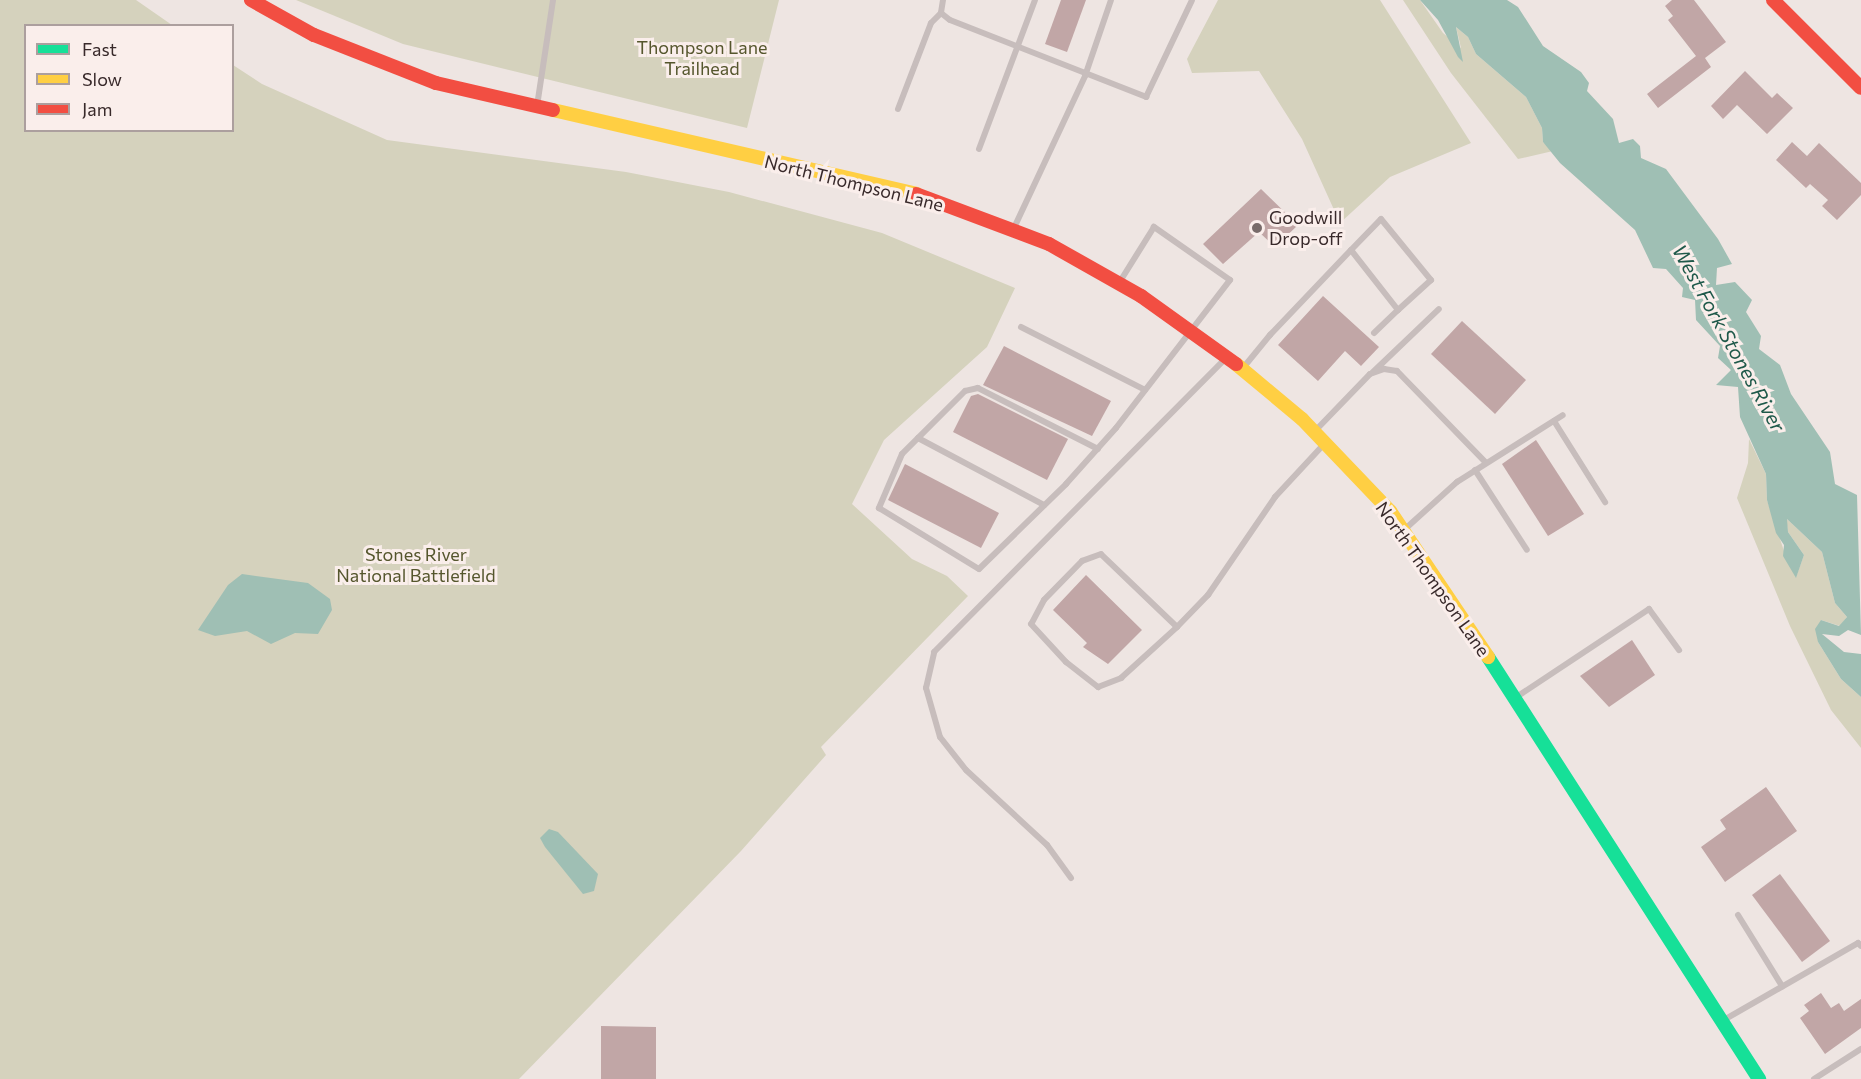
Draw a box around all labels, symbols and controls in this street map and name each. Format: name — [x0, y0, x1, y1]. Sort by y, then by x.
legend — [24, 24, 234, 132]
park label: Thompson Lane Trailhead — [636, 37, 768, 80]
text: Fast — [82, 38, 117, 60]
text: Slow — [82, 68, 122, 90]
text: Jam — [82, 98, 112, 120]
street label: North Thompson Lane — [762, 150, 946, 216]
place label: Goodwill Drop-off — [1269, 207, 1343, 250]
marker: Goodwill Drop-off — [1250, 221, 1264, 235]
water label: West Fork Stones River — [1668, 240, 1790, 436]
street label: North Thompson Lane — [1371, 498, 1495, 660]
park label: Stones River National Battlefield — [336, 544, 496, 586]

